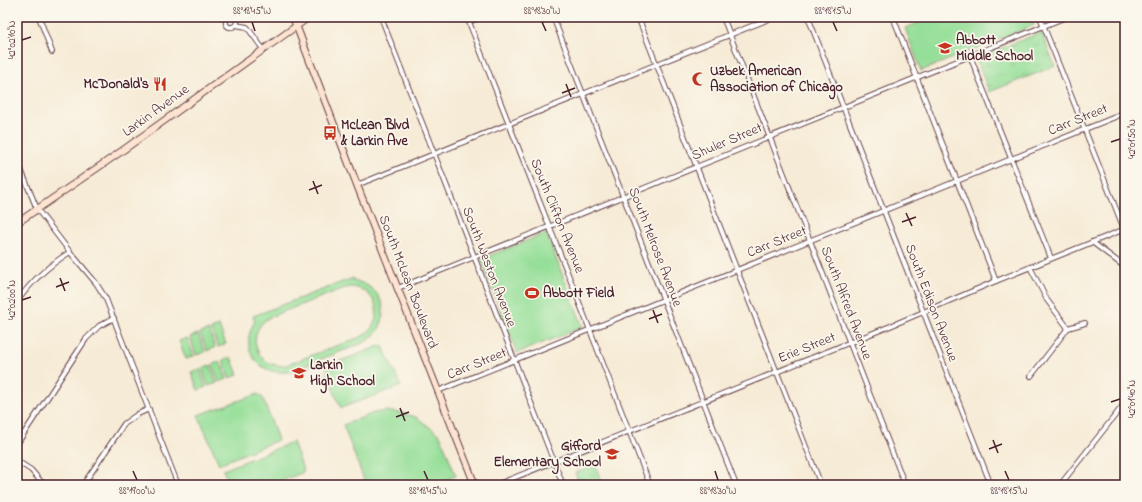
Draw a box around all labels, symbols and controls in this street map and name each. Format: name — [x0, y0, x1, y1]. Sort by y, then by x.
text: 88°18'45"W — [233, 4, 271, 19]
text: 88°18'30"W — [524, 4, 561, 19]
text: 88°18'15"W — [814, 4, 852, 19]
text: 42°02'10"N — [5, 20, 20, 59]
place label: Abbott Middle School — [956, 30, 1034, 67]
school or university icon: Abbott Middle School — [937, 40, 953, 56]
place label: Uzbek American Association of Chicago — [710, 61, 843, 100]
mosque icon: Uzbek American Association of Chicago — [691, 71, 707, 87]
place label: McDonald's — [83, 74, 149, 95]
restaurant icon: McDonald's — [152, 76, 168, 92]
street label: Larkin Avenue — [118, 79, 194, 142]
street label: Carr Street — [1045, 98, 1111, 141]
place label: McLean Blvd & Larkin Ave — [340, 115, 409, 152]
street label: Shuler Street — [688, 118, 766, 166]
text: 42°01'50"N — [1125, 119, 1140, 159]
bus stop icon: McLean Blvd & Larkin Ave — [322, 125, 338, 141]
street label: South Clifton Avenue — [524, 156, 590, 277]
street label: South Melrose Avenue — [623, 184, 688, 311]
street label: South Weston Avenue — [456, 204, 522, 331]
street label: South McLean Boulevard — [373, 212, 443, 352]
street label: Carr Street — [744, 220, 810, 263]
street label: South Edison Avenue — [899, 241, 963, 366]
street label: South Alfred Avenue — [815, 243, 878, 363]
text: 42°02'00"N — [5, 280, 20, 320]
place label: Abbott Field — [543, 283, 614, 304]
sports icon: Abbott Field — [524, 285, 540, 301]
street label: Erie Street — [775, 327, 839, 369]
street label: Carr Street — [444, 342, 510, 385]
place label: Larkin High School — [310, 355, 376, 394]
school or university icon: Larkin High School — [291, 365, 307, 381]
text: 42°01'40"N — [1125, 380, 1140, 418]
place label: Gifford Elementary School — [494, 436, 602, 475]
school or university icon: Gifford Elementary School — [604, 446, 620, 462]
text: 88°19'00"W — [119, 484, 155, 499]
text: 88°18'45"W — [409, 484, 447, 499]
text: 88°18'30"W — [700, 484, 737, 499]
text: 88°18'15"W — [990, 484, 1028, 499]

